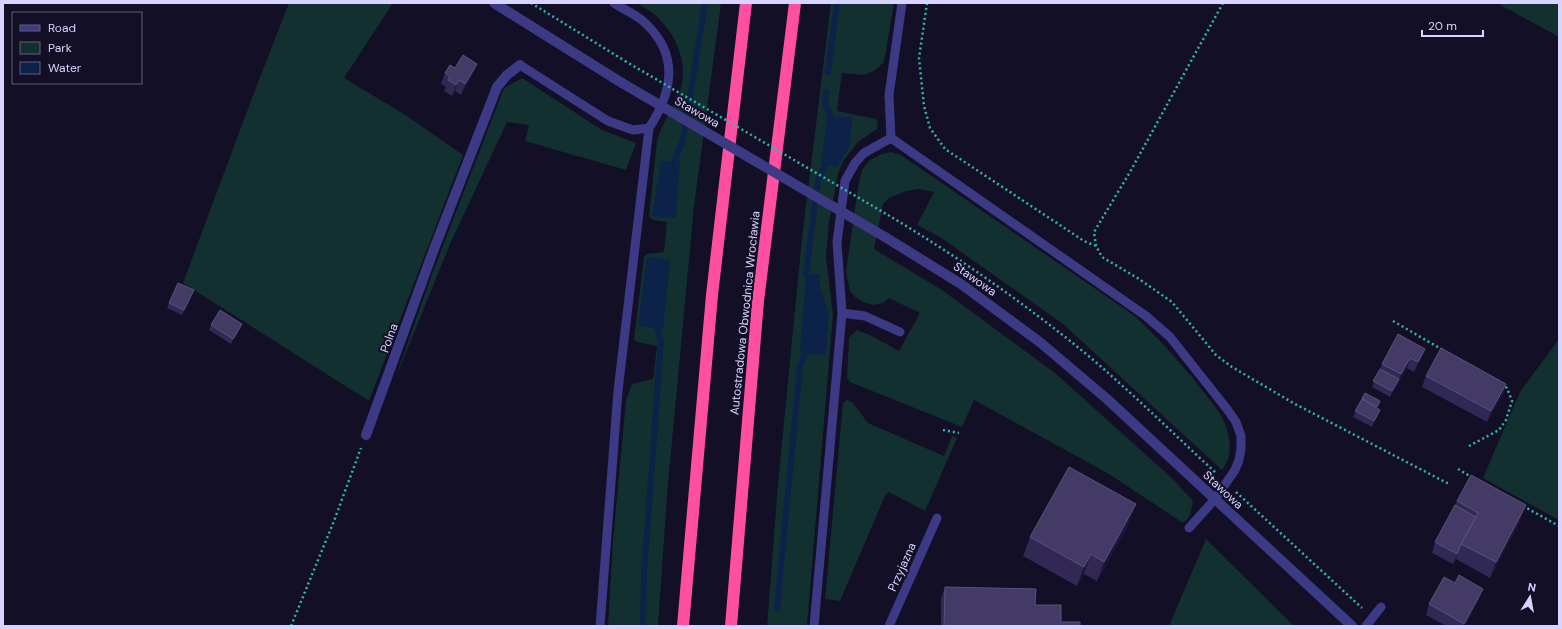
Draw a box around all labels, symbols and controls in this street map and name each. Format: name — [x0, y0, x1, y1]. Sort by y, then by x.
legend — [12, 12, 142, 84]
scale bar — [1422, 12, 1483, 38]
text: 20 m — [1428, 18, 1457, 34]
text: Road — [48, 20, 76, 36]
text: Park — [48, 40, 72, 56]
text: Water — [48, 60, 82, 76]
street label: Stawowa — [672, 93, 722, 131]
street label: Autostradowa Obwodnica Wrocławia — [726, 210, 764, 416]
street label: Stawowa — [950, 258, 1000, 300]
street label: Polna — [376, 321, 402, 355]
street label: Stawowa — [1199, 467, 1247, 513]
street label: Przyjazna — [884, 540, 920, 594]
north arrow — [1510, 577, 1550, 617]
text: N — [1527, 580, 1537, 595]

